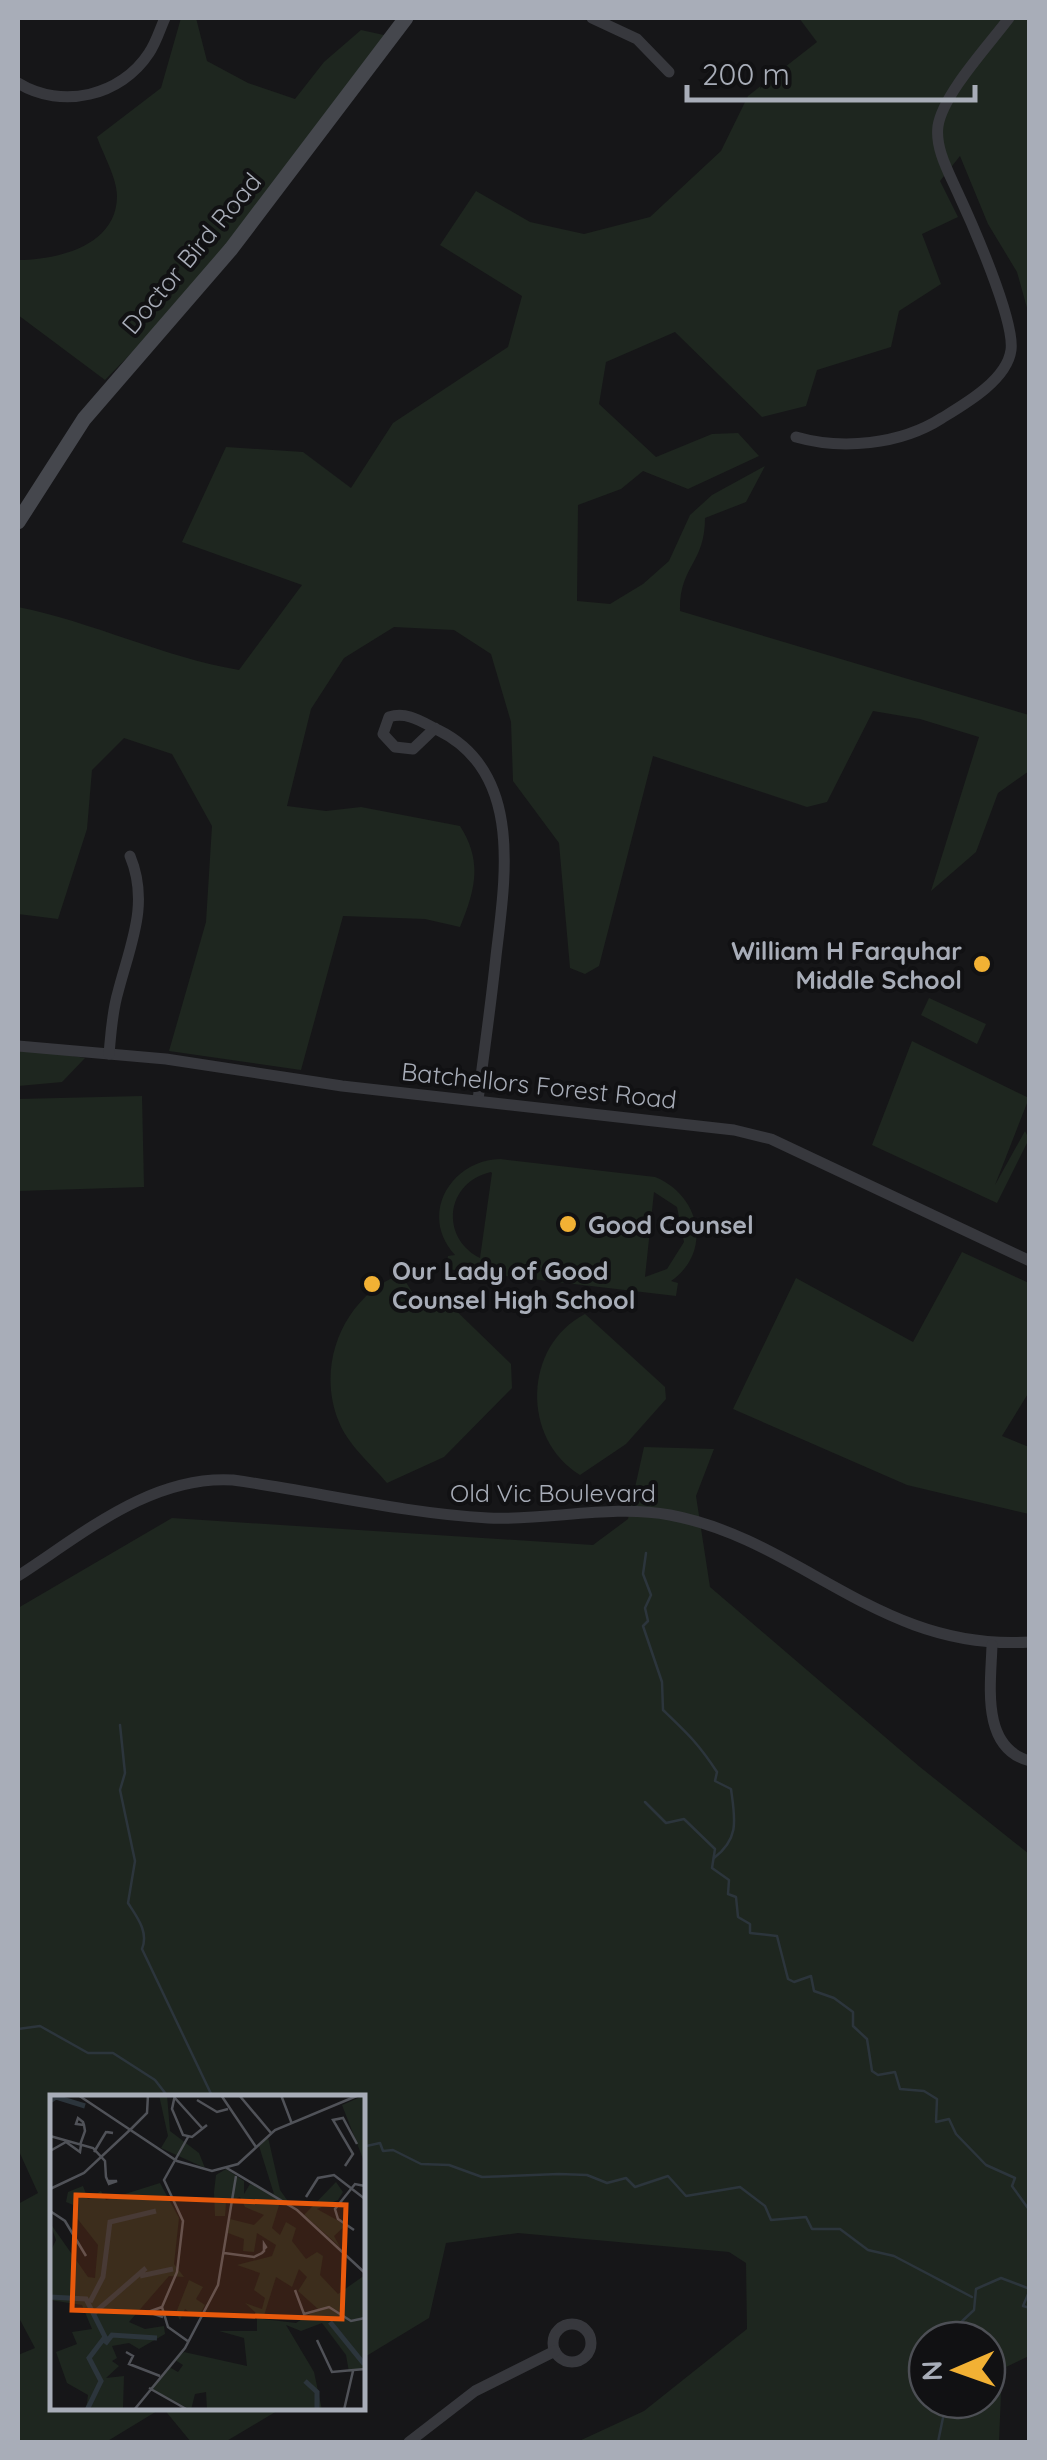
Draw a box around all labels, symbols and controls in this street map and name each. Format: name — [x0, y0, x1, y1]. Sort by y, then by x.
scale bar — [687, 40, 974, 102]
text: 200 m — [702, 55, 790, 93]
street label: Doctor Bird Road — [115, 166, 267, 340]
place label: William H Farquhar Middle School — [731, 935, 962, 995]
marker: William H Farquhar Middle School — [971, 953, 993, 975]
street label: Batchellors Forest Road — [400, 1055, 678, 1115]
place label: Good Counsel — [588, 1209, 754, 1240]
marker: Good Counsel — [557, 1213, 579, 1235]
place label: Our Lady of Good Counsel High School — [392, 1255, 635, 1315]
marker: Our Lady of Good Counsel High School — [361, 1273, 383, 1295]
street label: Old Vic Boulevard — [450, 1477, 656, 1508]
inset map — [50, 2095, 365, 2410]
north arrow — [907, 2320, 1007, 2420]
text: N — [914, 2360, 949, 2382]

